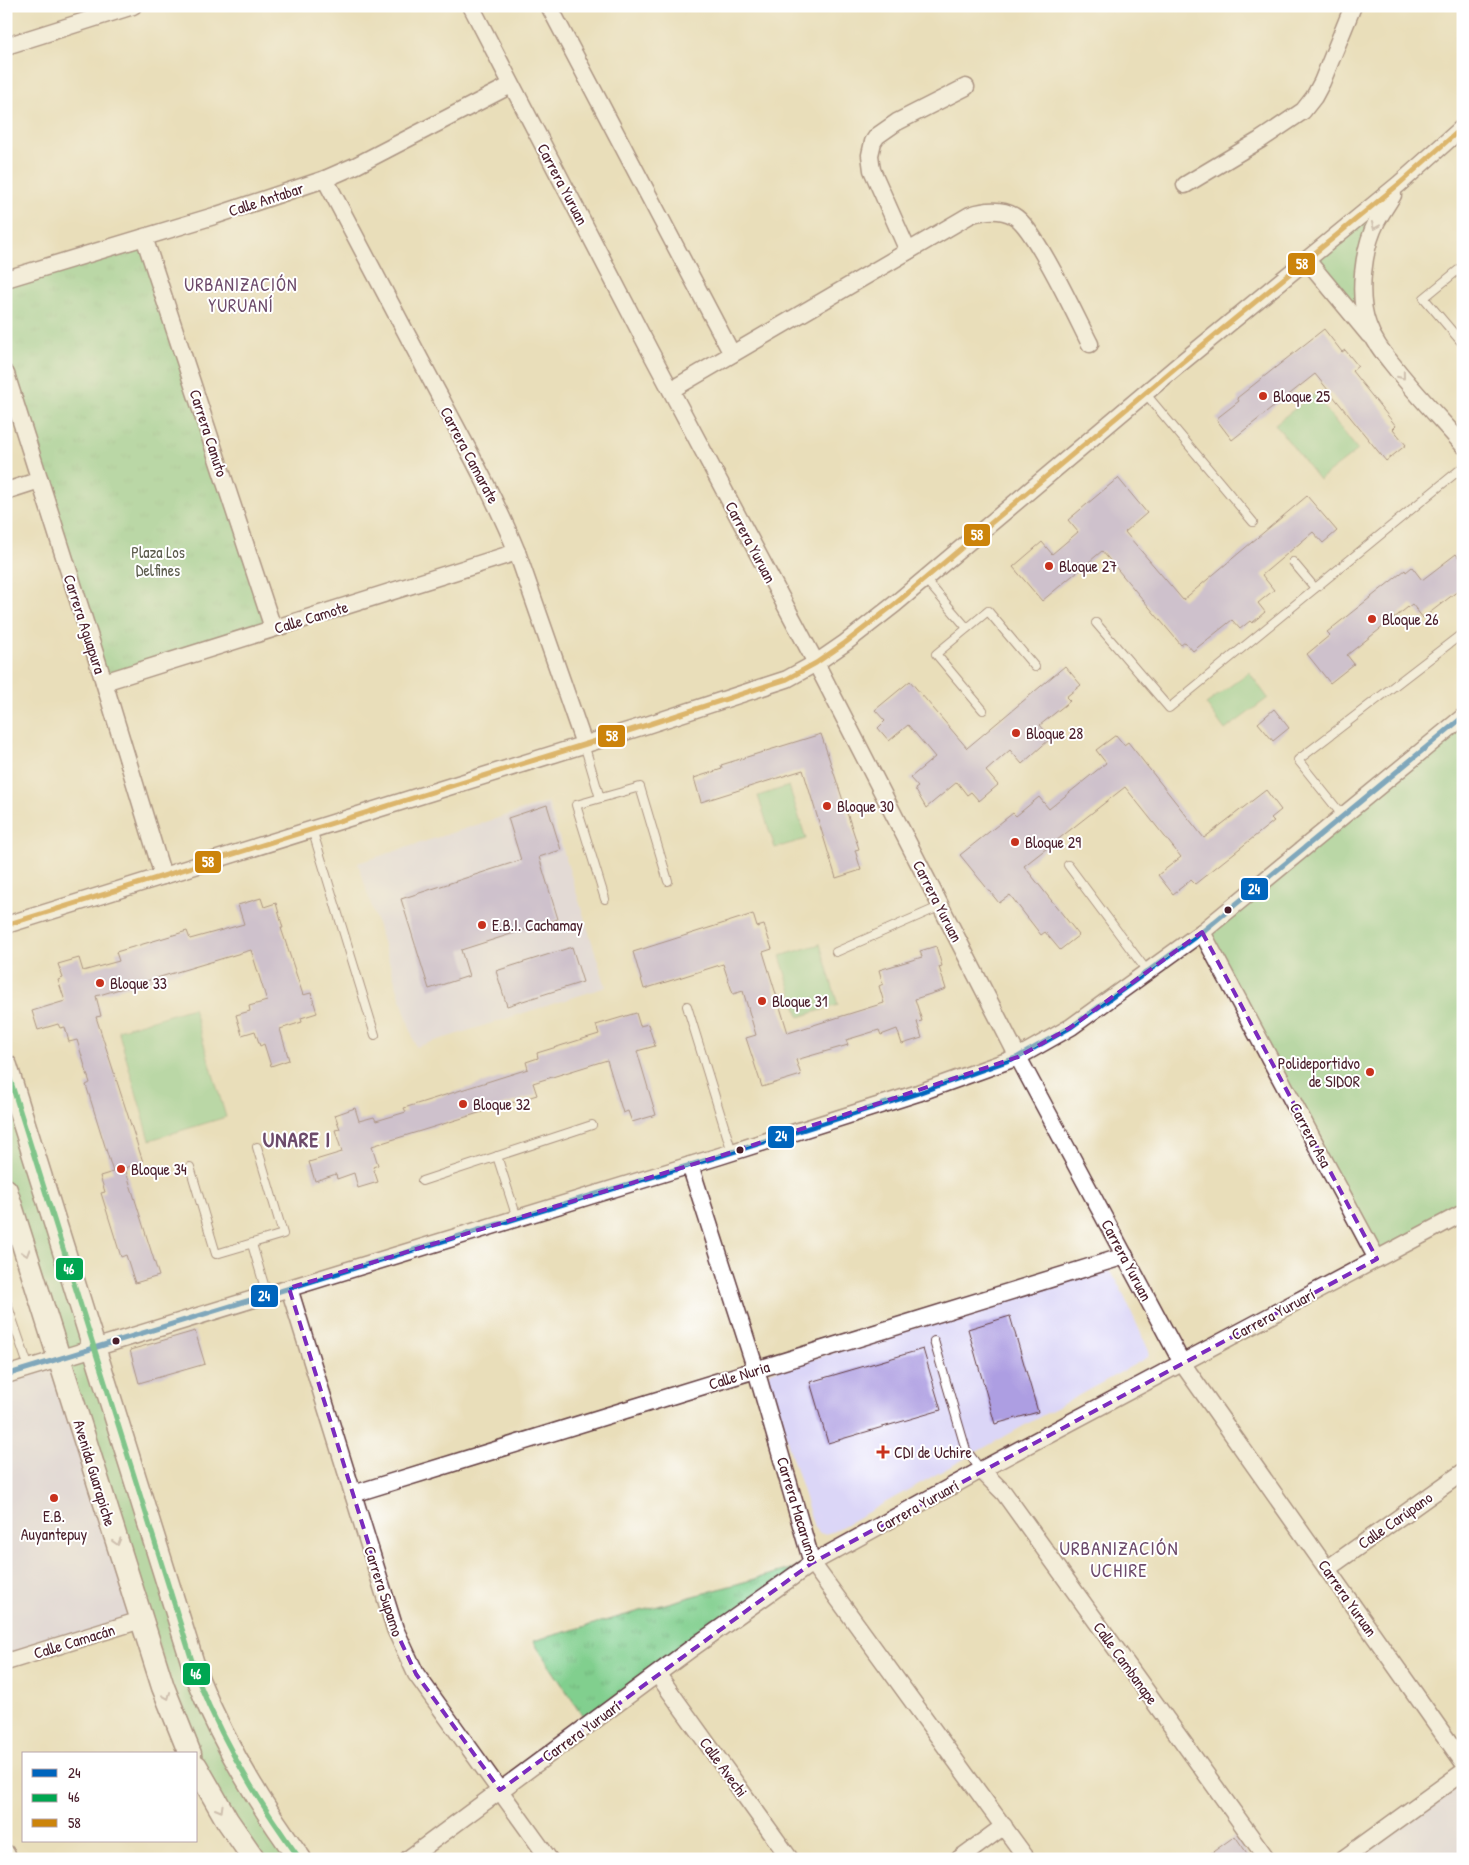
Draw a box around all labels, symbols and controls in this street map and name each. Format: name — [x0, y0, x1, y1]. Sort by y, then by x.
street label: Carrera Yuruan — [532, 139, 594, 229]
street label: Calle Antabar — [226, 177, 306, 221]
one-way arrow — [1371, 221, 1382, 230]
line badge: 58 — [1287, 252, 1316, 276]
text: 58 — [1296, 254, 1308, 273]
district label: URBANIZACIÓN YURUANÍ — [184, 272, 298, 318]
one-way arrow — [1397, 370, 1405, 379]
place label: Bloque 25 — [1273, 385, 1330, 407]
street label: Carrera Canuto — [185, 387, 234, 480]
marker: Bloque 25 — [1257, 390, 1269, 402]
street label: Carrera Camarate — [435, 403, 505, 508]
street label: Carrera Yuruan — [720, 497, 782, 587]
line badge: 58 — [963, 523, 991, 547]
text: 58 — [971, 525, 983, 544]
park label: Plaza Los Delfines — [131, 541, 185, 581]
place label: Bloque 27 — [1059, 555, 1117, 577]
marker: Bloque 27 — [1043, 560, 1055, 572]
street label: Carrera Aguapura — [59, 572, 111, 676]
street label: Calle Camote — [271, 595, 351, 639]
place label: Bloque 26 — [1382, 608, 1439, 630]
marker: Bloque 26 — [1366, 613, 1378, 625]
place label: Bloque 28 — [1026, 722, 1083, 744]
line badge: 58 — [597, 724, 626, 748]
text: 58 — [606, 726, 618, 745]
marker: Bloque 28 — [1010, 727, 1022, 739]
place label: Bloque 30 — [837, 795, 894, 817]
marker: Bloque 30 — [821, 800, 833, 812]
place label: Bloque 29 — [1025, 831, 1081, 853]
marker: Bloque 29 — [1009, 836, 1021, 848]
line badge: 58 — [194, 850, 222, 874]
text: 58 — [202, 852, 214, 871]
street label: Carrera Yuruan — [908, 856, 968, 946]
line badge: 24 — [1240, 877, 1269, 901]
text: 24 — [1248, 879, 1261, 898]
unlabelled marker — [1223, 905, 1233, 915]
place label: E.B.I. Cachamay — [492, 914, 583, 936]
marker: E.B.I. Cachamay — [476, 919, 488, 931]
place label: Bloque 33 — [110, 972, 167, 994]
marker: Bloque 33 — [94, 977, 106, 989]
place label: Bloque 31 — [772, 990, 828, 1012]
marker: Bloque 31 — [756, 995, 768, 1007]
place label: Polideportidvo de SIDOR — [1278, 1052, 1361, 1092]
marker: Polideportidvo de SIDOR — [1364, 1066, 1376, 1078]
place label: Bloque 32 — [473, 1093, 531, 1115]
marker: Bloque 32 — [457, 1098, 469, 1110]
street label: Carrera Asa — [1285, 1099, 1337, 1171]
district label: UNARE I — [263, 1125, 331, 1154]
line badge: 24 — [767, 1125, 795, 1149]
text: 24 — [775, 1126, 788, 1145]
unlabelled marker — [735, 1145, 745, 1155]
place label: Bloque 34 — [131, 1158, 187, 1180]
marker: Bloque 34 — [115, 1163, 127, 1175]
street label: Carrera Yuruan — [1096, 1215, 1158, 1305]
one-way arrow — [20, 1248, 30, 1257]
line badge: 46 — [55, 1257, 84, 1281]
text: 46 — [64, 1259, 75, 1278]
street label: Carrera Yuruarí — [1227, 1283, 1319, 1345]
line badge: 24 — [250, 1284, 279, 1308]
text: 24 — [258, 1286, 271, 1305]
unlabelled marker — [111, 1336, 121, 1346]
street label: Calle Nuria — [706, 1355, 772, 1395]
street label: Avenida Guarapiche — [68, 1417, 122, 1529]
place label: CDI de Uchire — [894, 1441, 973, 1463]
marker: CDI de Uchire — [876, 1445, 890, 1459]
street label: Carrera Macarumo — [772, 1454, 824, 1564]
street label: Carrera Yuruarí — [871, 1474, 963, 1538]
street label: Calle Carúpano — [1353, 1486, 1437, 1554]
marker: E.B. Auyantepuy — [48, 1492, 60, 1504]
place label: E.B. Auyantepuy — [21, 1505, 87, 1545]
district label: URBANIZACIÓN UCHIRE — [1059, 1535, 1179, 1583]
one-way arrow — [111, 1537, 121, 1545]
street label: Carrera Supamo — [359, 1543, 409, 1640]
street label: Carrera Yuruan — [1313, 1555, 1383, 1641]
street label: Calle Cambanape — [1088, 1617, 1164, 1709]
street label: Calle Camacán — [31, 1618, 117, 1664]
line badge: 46 — [182, 1662, 211, 1686]
text: 46 — [191, 1664, 202, 1683]
one-way arrow — [160, 1691, 171, 1700]
street label: Carrera Yuruarí — [537, 1695, 625, 1767]
street label: Calle Avechi — [695, 1733, 753, 1801]
legend — [22, 1752, 198, 1842]
text: 24 — [68, 1762, 81, 1783]
text: 46 — [68, 1786, 80, 1807]
one-way arrow — [213, 1803, 223, 1812]
text: 58 — [68, 1812, 81, 1833]

